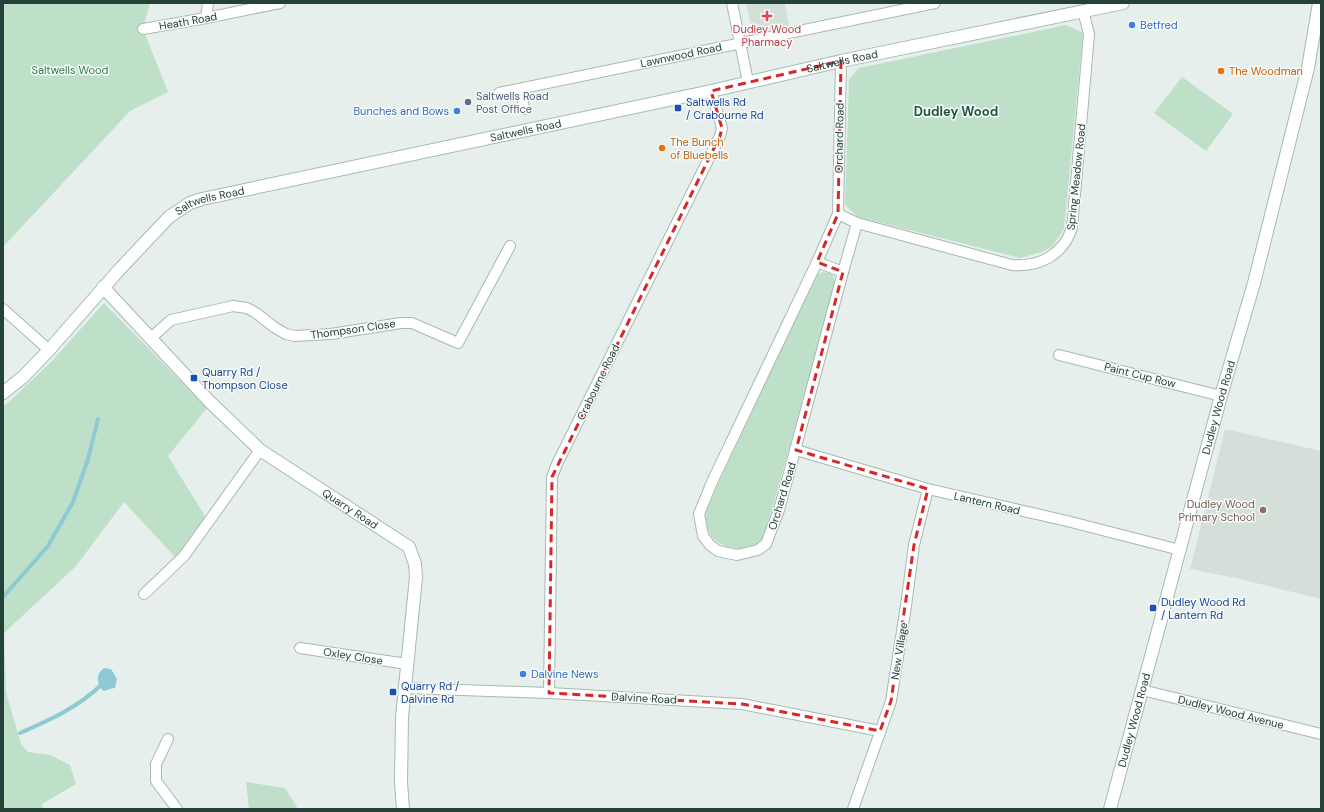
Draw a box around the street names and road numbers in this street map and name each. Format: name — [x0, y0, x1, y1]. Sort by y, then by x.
street label: Heath Road — [158, 9, 218, 33]
street label: Lawnwood Road — [639, 40, 723, 70]
street label: Saltwells Road — [805, 47, 879, 76]
street label: Orchard Road — [831, 103, 847, 173]
street label: Saltwells Road — [489, 116, 563, 145]
street label: Spring Meadow Road — [1063, 123, 1089, 231]
street label: Saltwells Road — [172, 183, 246, 218]
street label: Thompson Close — [310, 316, 396, 342]
street label: Crabourne Road — [574, 342, 622, 422]
street label: Paint Cup Row — [1103, 359, 1178, 391]
street label: Dudley Wood Road — [1199, 359, 1238, 456]
street label: Orchard Road — [765, 460, 799, 532]
street label: Quarry Road — [320, 485, 381, 532]
street label: Lantern Road — [953, 489, 1022, 517]
street label: New Village — [888, 621, 910, 681]
street label: Oxley Close — [322, 644, 384, 668]
street label: Dudley Wood Road — [1115, 671, 1153, 769]
street label: Dalvine Road — [611, 689, 677, 707]
street label: Dudley Wood Avenue — [1177, 692, 1285, 732]

